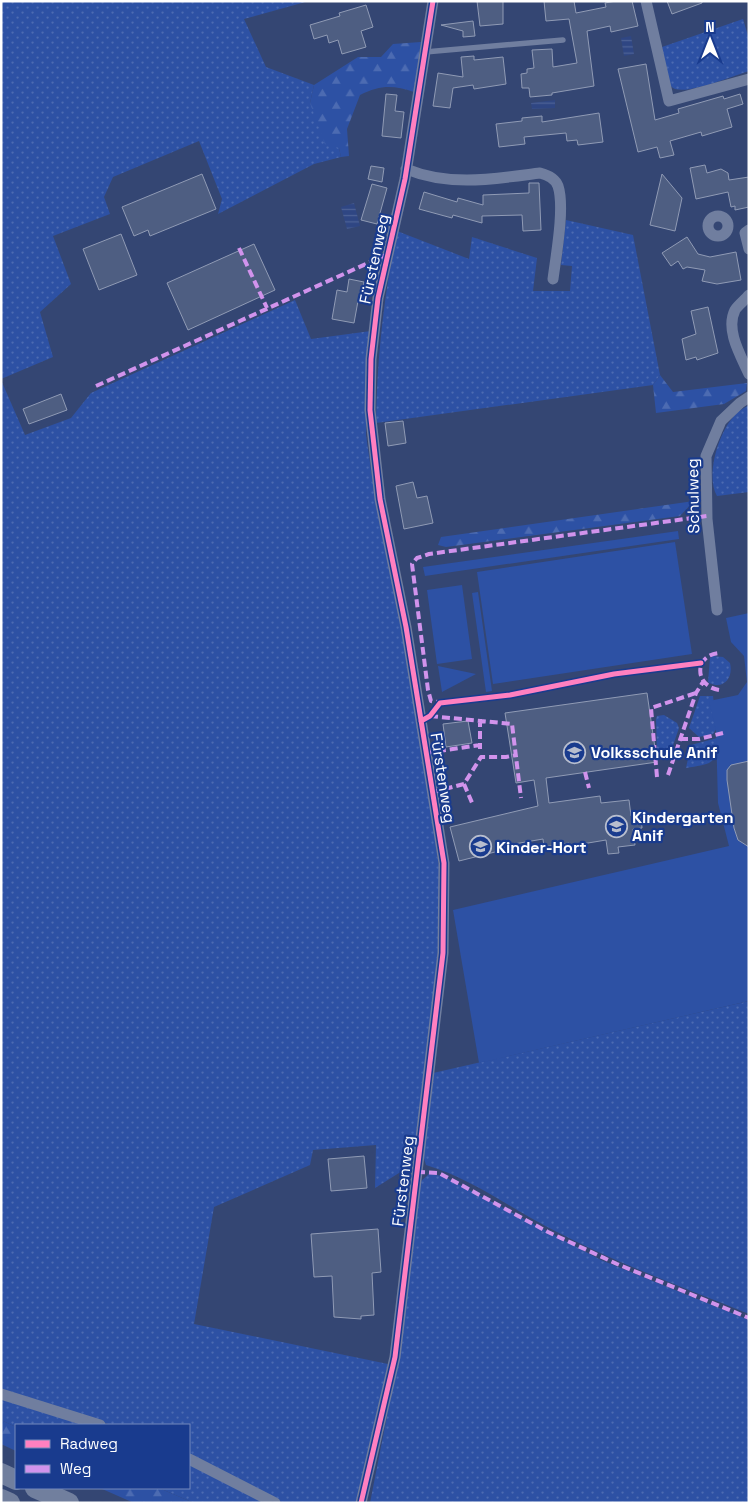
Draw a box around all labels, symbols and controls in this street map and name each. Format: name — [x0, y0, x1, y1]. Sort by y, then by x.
north arrow — [685, 15, 735, 65]
text: N — [705, 18, 715, 36]
street label: Fürstenweg — [354, 212, 394, 306]
street label: Schulweg — [682, 458, 704, 534]
street label: Fürstenweg — [425, 731, 461, 825]
school or university icon: Volksschule Anif — [563, 740, 587, 764]
place label: Volksschule Anif — [591, 742, 718, 763]
place label: Kindergarten Anif — [632, 807, 734, 846]
school or university icon: Kindergarten Anif — [604, 814, 628, 838]
school or university icon: Kinder-Hort — [468, 835, 492, 859]
place label: Kinder-Hort — [496, 837, 587, 858]
street label: Fürstenweg — [387, 1134, 419, 1228]
legend — [15, 1424, 190, 1489]
text: Radweg — [60, 1434, 118, 1453]
text: Weg — [60, 1459, 91, 1478]

